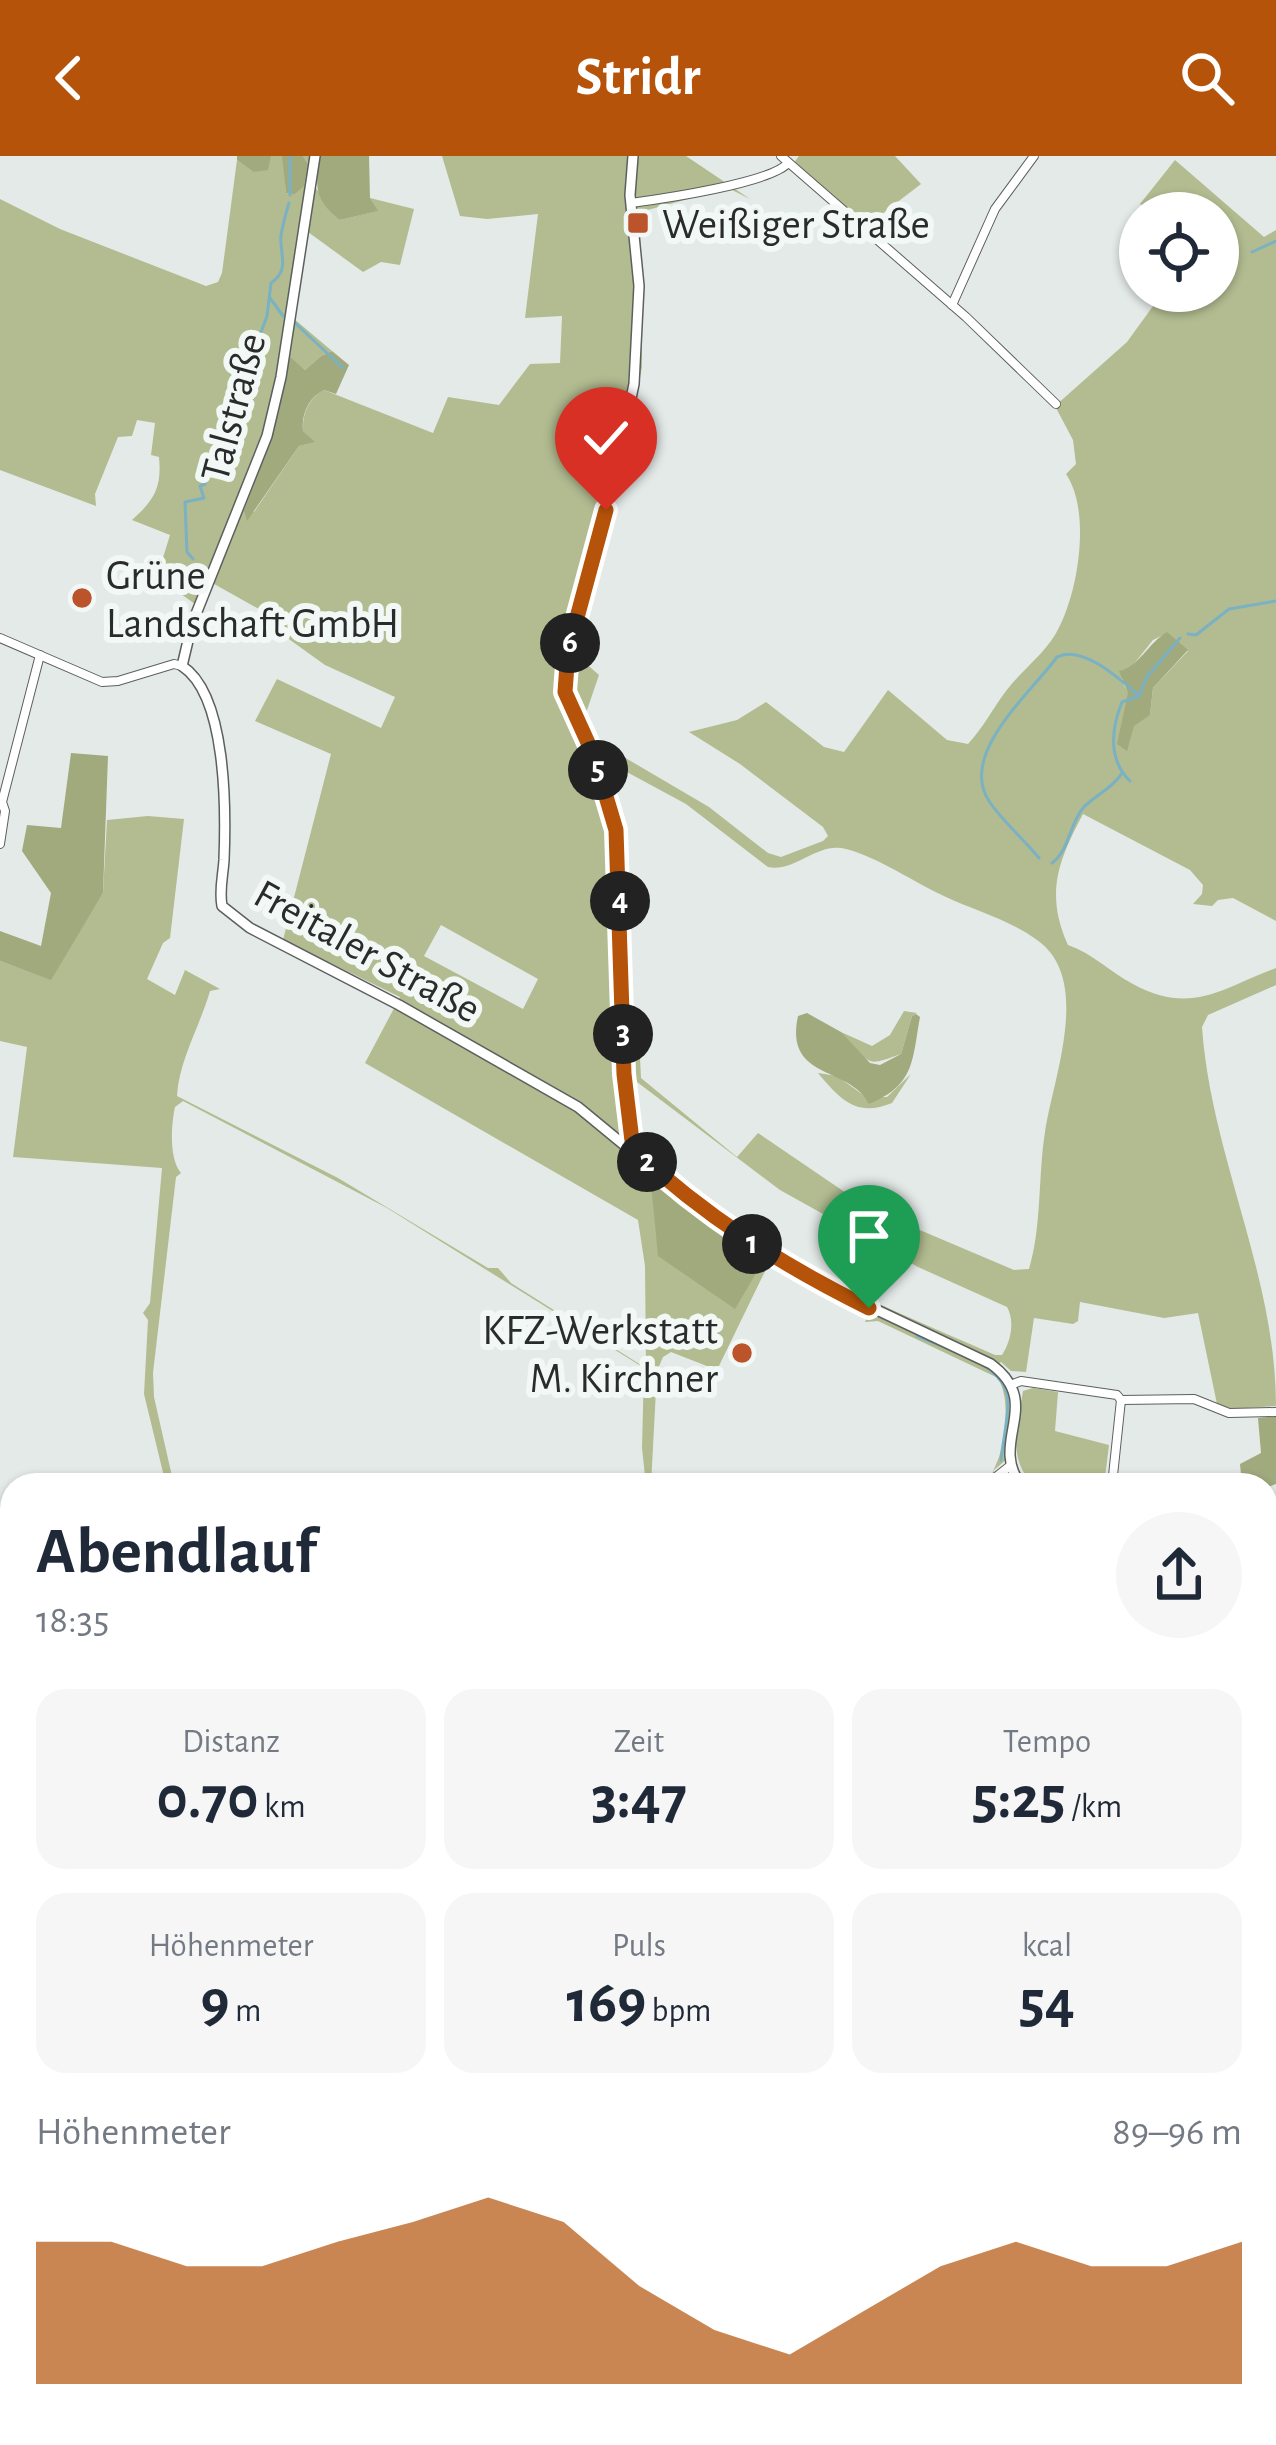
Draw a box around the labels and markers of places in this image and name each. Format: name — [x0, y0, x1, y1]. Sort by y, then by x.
place label: Weißiger Straße — [662, 204, 930, 246]
marker: Weißiger Straße — [625, 210, 651, 236]
pin — [555, 387, 657, 510]
place label: Grüne Landschaft GmbH — [106, 555, 399, 645]
marker: Grüne Landschaft GmbH — [69, 585, 95, 611]
pin: 6 — [540, 613, 600, 673]
pin: 5 — [568, 740, 628, 800]
pin: 4 — [590, 871, 650, 931]
pin: 3 — [593, 1004, 653, 1064]
pin: 2 — [617, 1132, 677, 1192]
pin — [818, 1185, 920, 1308]
pin: 1 — [722, 1214, 782, 1274]
place label: KFZ-Werkstatt M. Kirchner — [482, 1310, 718, 1400]
marker: KFZ-Werkstatt M. Kirchner — [729, 1340, 755, 1366]

